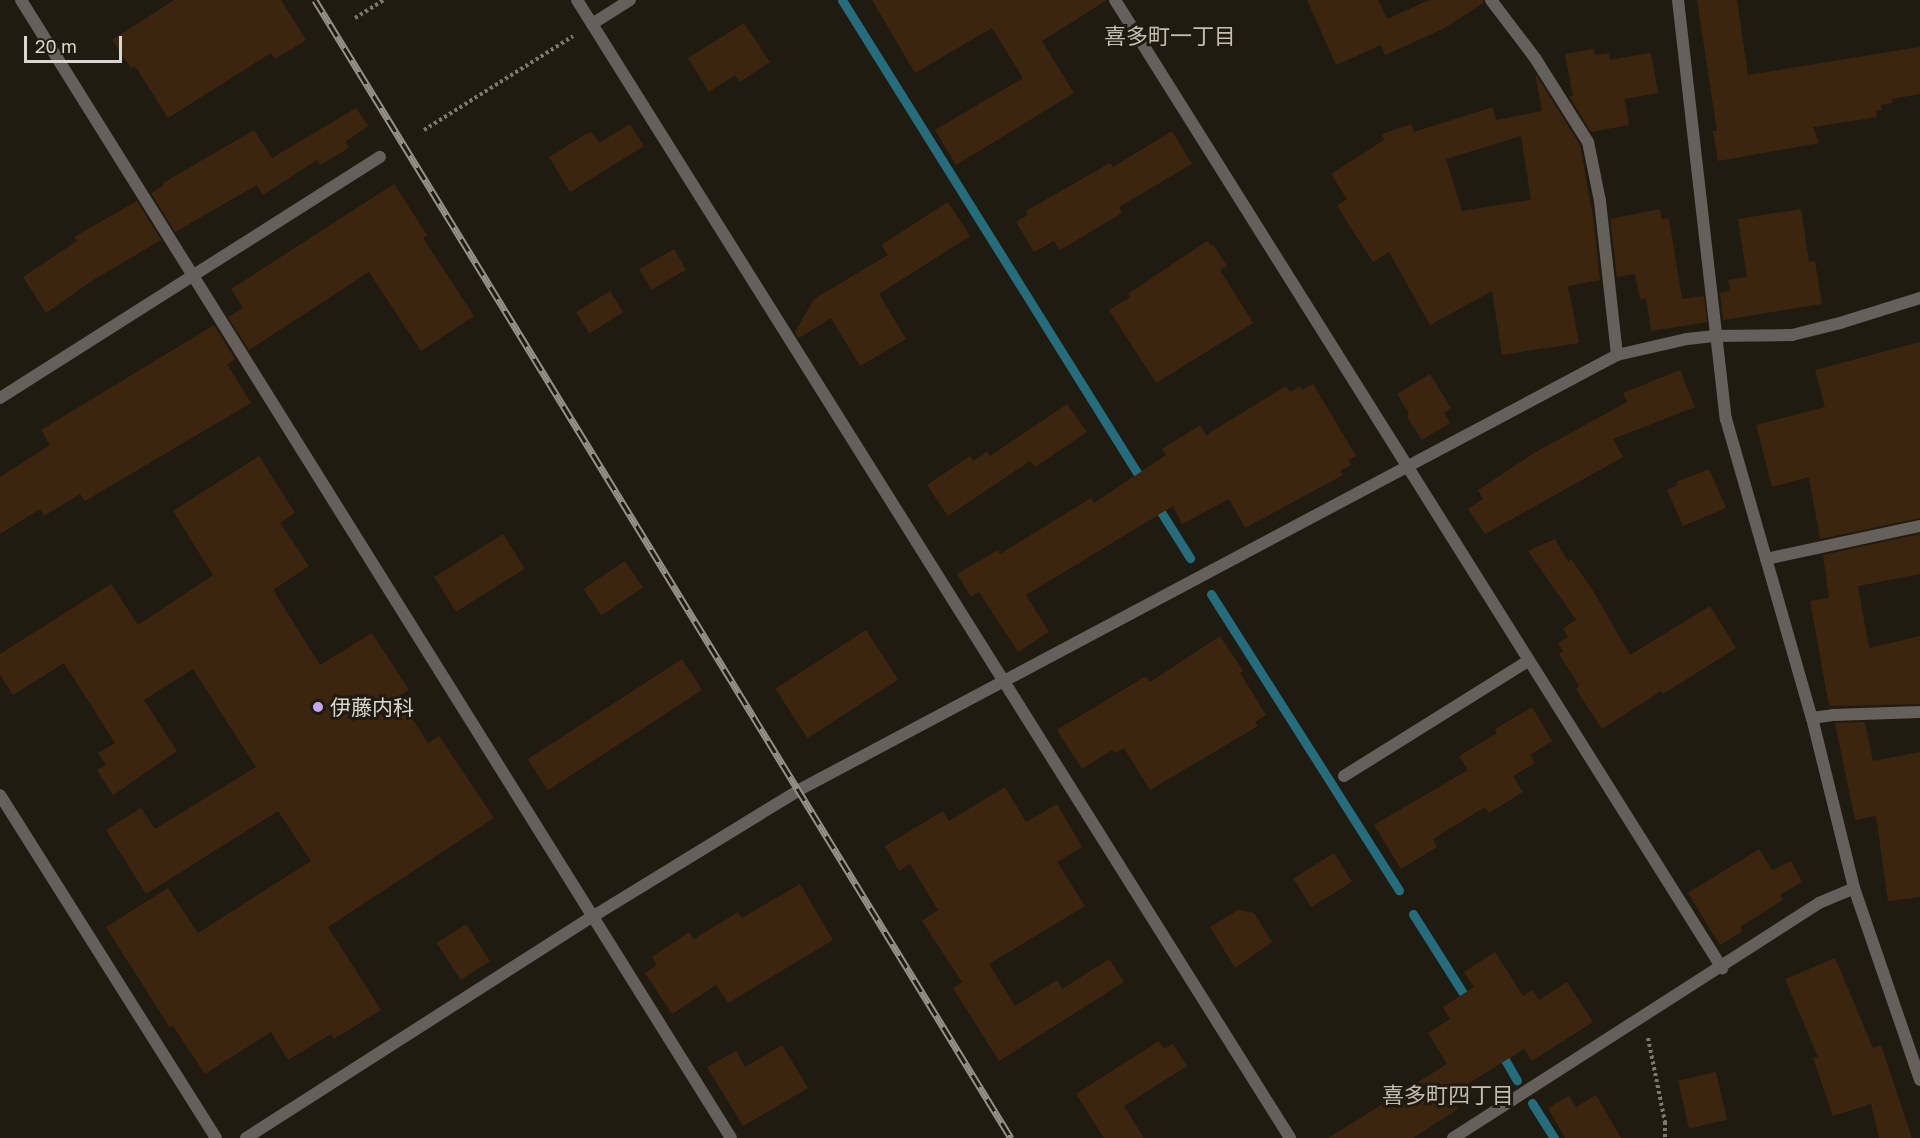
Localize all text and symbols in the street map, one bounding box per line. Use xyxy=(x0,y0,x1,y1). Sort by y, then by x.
district label: 喜多町一丁目 xyxy=(1104,23,1236,49)
scale bar xyxy=(27,24,124,62)
text: 20 m xyxy=(35,35,77,57)
place label: 伊藤内科 xyxy=(330,694,414,720)
marker: 伊藤内科 xyxy=(311,700,325,714)
district label: 喜多町四丁目 xyxy=(1382,1082,1514,1108)

